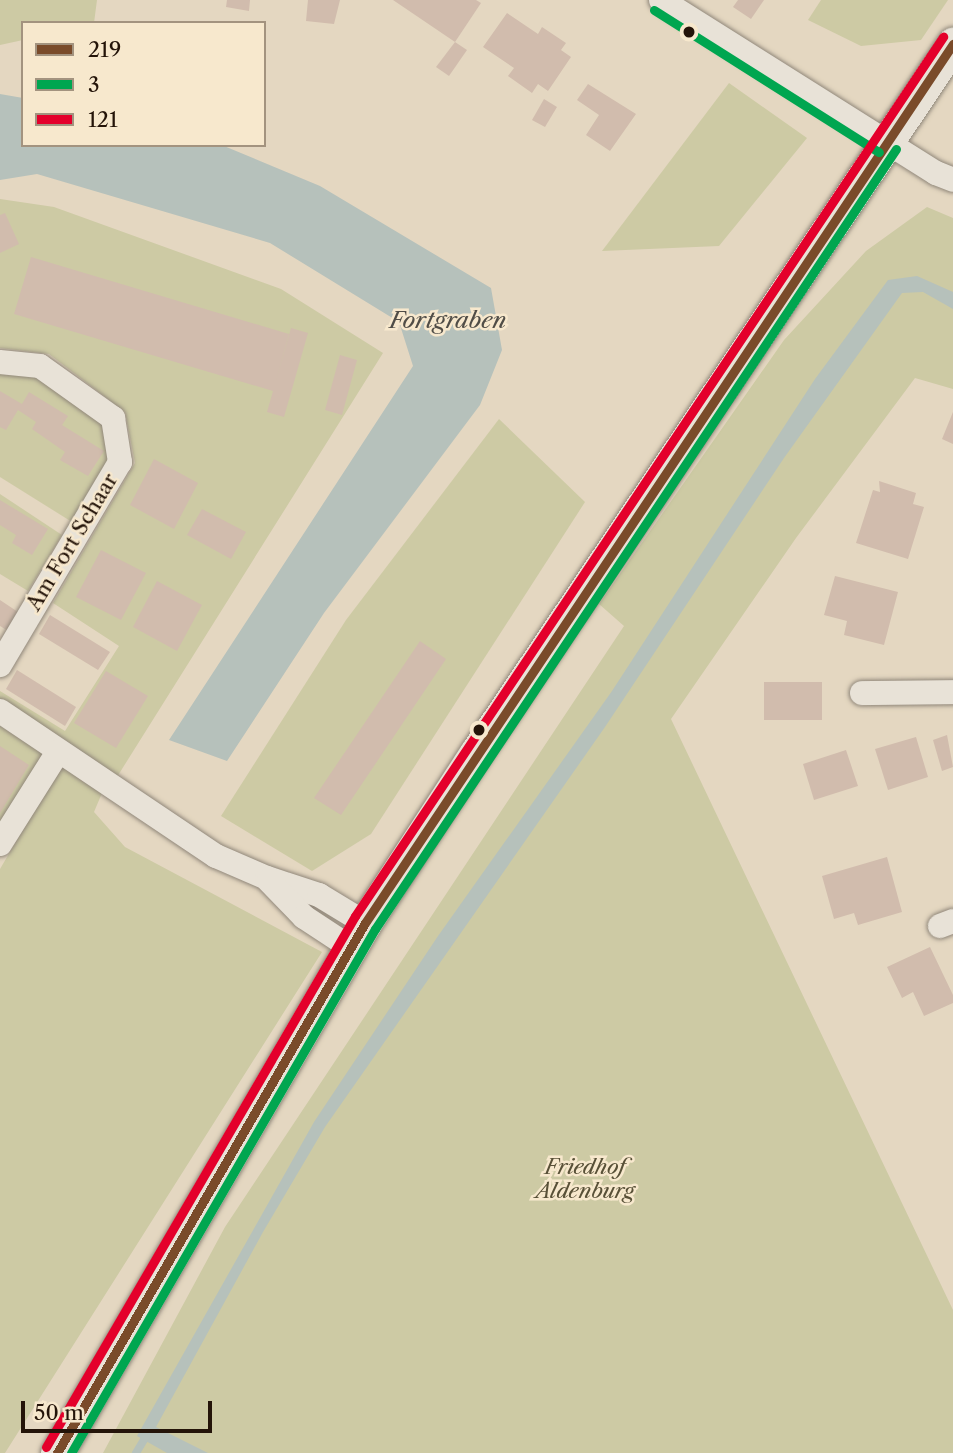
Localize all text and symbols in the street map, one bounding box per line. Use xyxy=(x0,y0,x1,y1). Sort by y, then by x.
legend xyxy=(21,21,266,147)
unlabelled marker xyxy=(682,25,696,39)
text: 219 xyxy=(88,37,121,62)
text: 3 xyxy=(88,72,100,97)
text: 121 xyxy=(88,107,118,132)
water label: Fortgraben xyxy=(390,306,506,334)
street label: Am Fort Schaar xyxy=(21,469,123,615)
unlabelled marker xyxy=(472,723,486,737)
park label: Friedhof Aldenburg xyxy=(536,1154,634,1204)
scale bar xyxy=(24,1386,215,1430)
text: 50 m xyxy=(34,1400,84,1425)

